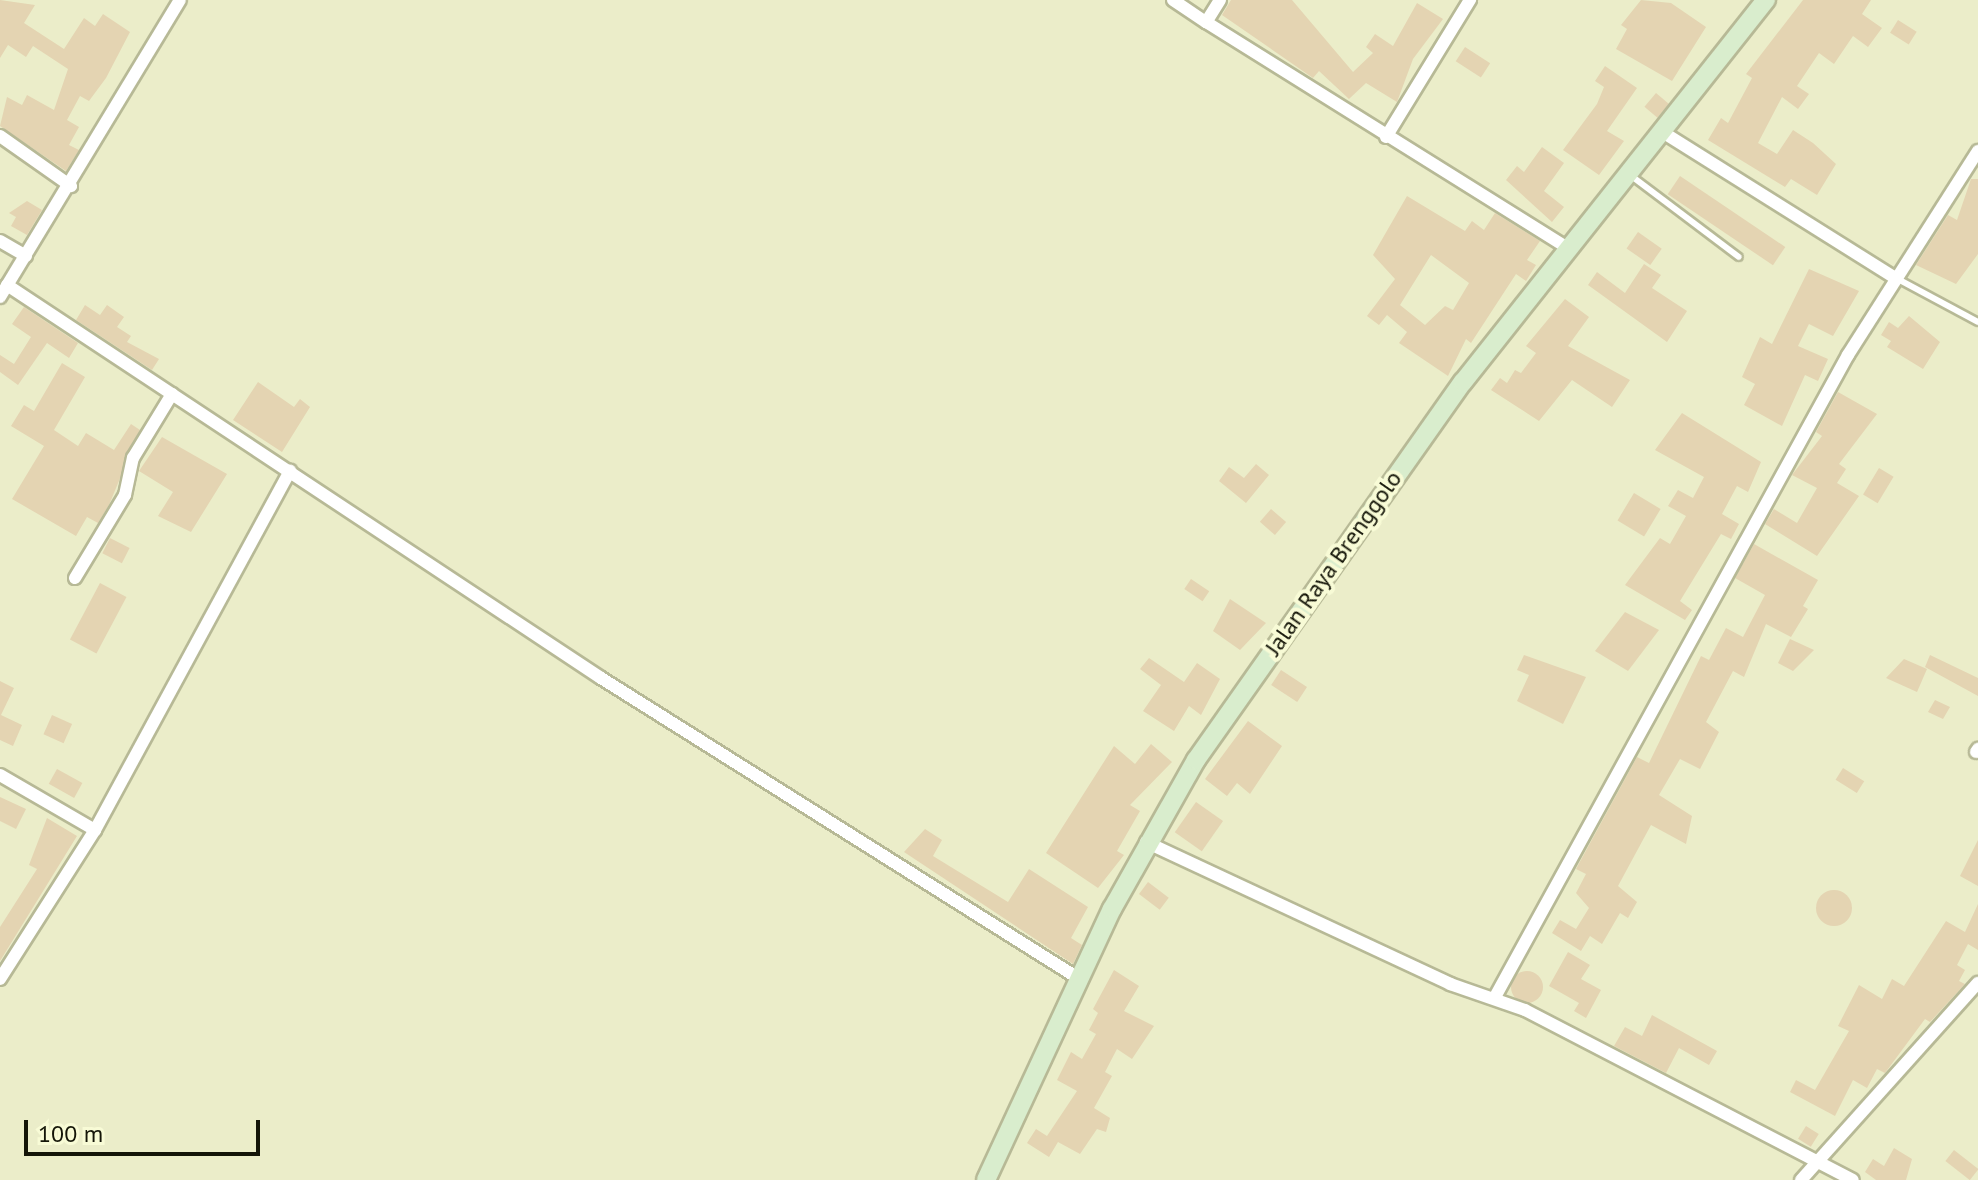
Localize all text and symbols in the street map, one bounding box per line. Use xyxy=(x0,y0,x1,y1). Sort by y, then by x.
street label: Jalan Raya Brenggolo xyxy=(1258,465,1408,661)
scale bar xyxy=(28,1104,264,1154)
text: 100 m xyxy=(38,1118,103,1149)

